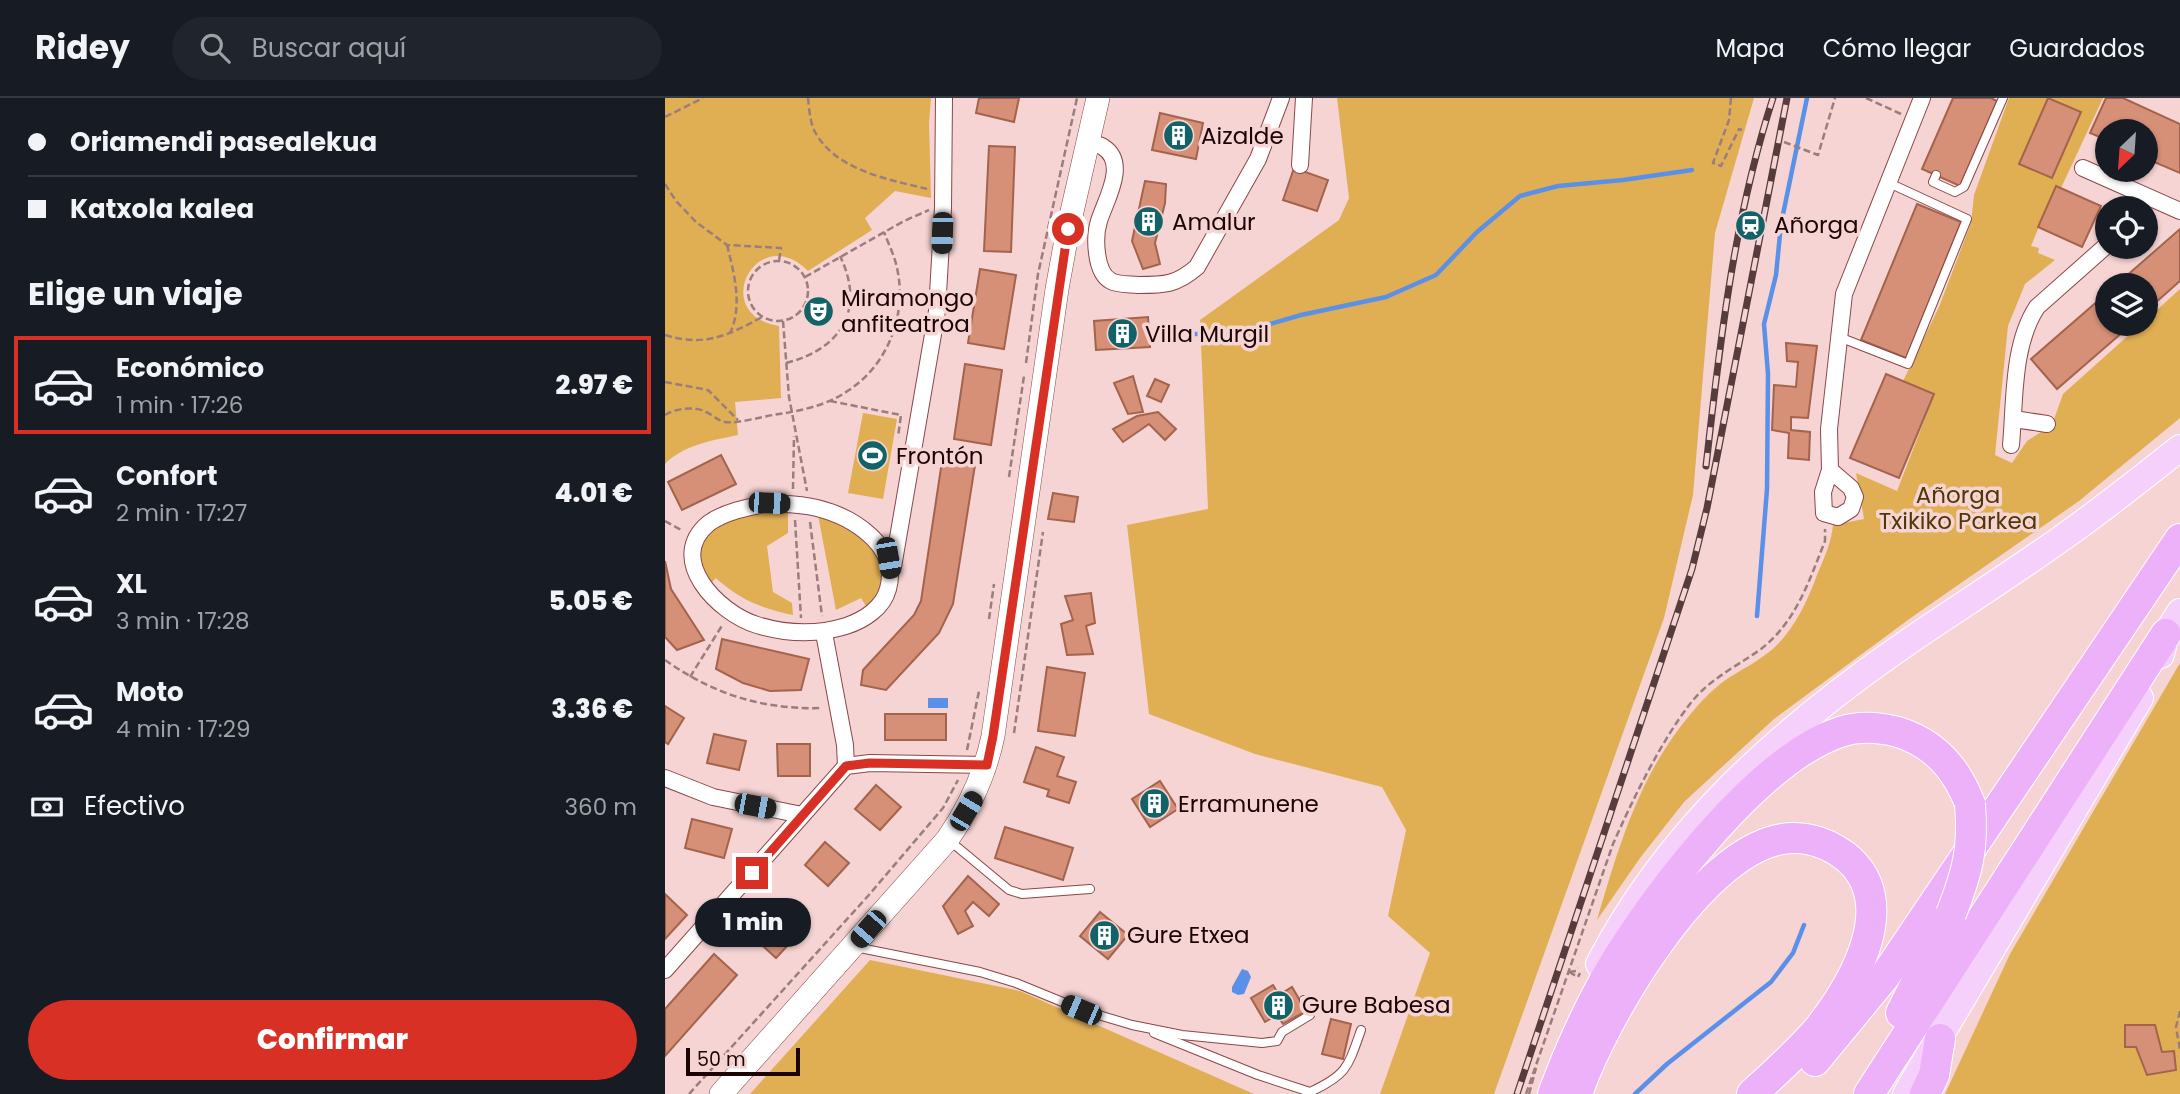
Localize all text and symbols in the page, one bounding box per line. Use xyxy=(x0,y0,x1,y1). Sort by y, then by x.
search box xyxy=(172,17,662,80)
text: Ridey xyxy=(35,24,130,71)
icon: search xyxy=(196,29,234,67)
text: Buscar aquí xyxy=(252,30,406,66)
text: Mapa xyxy=(1715,32,1785,65)
text: Cómo llegar xyxy=(1823,32,1971,65)
text: Guardados xyxy=(2009,32,2145,65)
building icon: Aizalde xyxy=(1161,119,1195,153)
north arrow xyxy=(2095,119,2158,182)
map controls xyxy=(2095,119,2158,336)
place label: Aizalde xyxy=(1201,120,1284,152)
text: Oriamendi pasealekua xyxy=(70,124,377,160)
text: Katxola kalea xyxy=(70,191,254,227)
button: locate xyxy=(2095,196,2158,259)
building icon: Amalur xyxy=(1132,205,1166,239)
place label: Amalur xyxy=(1172,206,1256,238)
station icon: Añorga xyxy=(1734,208,1768,242)
place label: Añorga xyxy=(1774,209,1859,241)
car xyxy=(931,212,954,254)
route start xyxy=(1052,213,1084,245)
text: Elige un viaje xyxy=(28,271,243,316)
button: layers xyxy=(2095,273,2158,336)
place label: Miramongo anfiteatroa xyxy=(841,282,974,340)
theatre icon: Miramongo anfiteatroa xyxy=(801,294,835,328)
building icon: Villa Murgil xyxy=(1105,317,1139,351)
place label: Villa Murgil xyxy=(1145,318,1269,350)
text: Económico xyxy=(116,350,264,386)
icon: car xyxy=(32,354,95,417)
text: 2.97 € xyxy=(555,367,633,403)
text: 1 min · 17:26 xyxy=(116,389,243,421)
sports icon: Frontón xyxy=(856,439,890,473)
place label: Frontón xyxy=(896,440,983,472)
text: Confort xyxy=(116,458,218,494)
icon: car xyxy=(32,462,95,525)
text: 4.01 € xyxy=(554,475,633,511)
park label: Añorga Txikiko Parkea xyxy=(1879,479,2037,537)
car xyxy=(748,492,791,514)
text: 2 min · 17:27 xyxy=(116,497,247,529)
car xyxy=(875,535,902,581)
text: XL xyxy=(116,566,147,602)
icon: car xyxy=(32,570,95,633)
text: 5.05 € xyxy=(548,583,633,619)
text: 3 min · 17:28 xyxy=(116,605,249,637)
text: Moto xyxy=(116,674,184,710)
icon: car xyxy=(32,678,95,741)
text: 3.36 € xyxy=(551,691,633,727)
text: 4 min · 17:29 xyxy=(116,713,250,745)
building icon: Erramunene xyxy=(1138,787,1172,821)
icon: cash xyxy=(28,788,66,826)
text: Efectivo xyxy=(84,788,185,824)
car xyxy=(947,788,986,834)
place label: Erramunene xyxy=(1178,788,1319,820)
text: 360 m xyxy=(565,791,637,823)
car xyxy=(733,792,778,820)
route end xyxy=(736,857,768,889)
callout: 1 min xyxy=(694,898,810,946)
text: 1 min xyxy=(723,906,783,938)
car xyxy=(847,906,890,952)
building icon: Gure Etxea xyxy=(1087,918,1121,952)
place label: Gure Etxea xyxy=(1127,919,1250,951)
building icon: Gure Babesa xyxy=(1262,988,1296,1022)
place label: Gure Babesa xyxy=(1302,989,1451,1021)
car xyxy=(1058,992,1105,1028)
button: Confirmar xyxy=(28,1000,637,1080)
scale bar xyxy=(686,1045,800,1077)
text: 50 m xyxy=(697,1046,746,1073)

